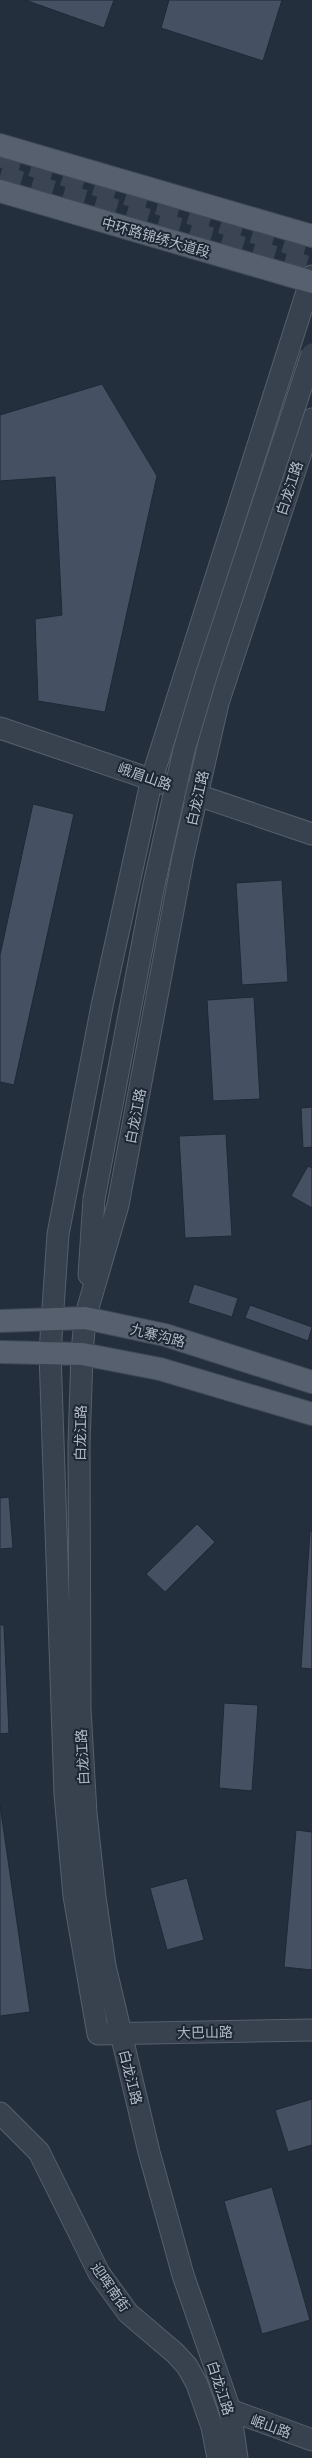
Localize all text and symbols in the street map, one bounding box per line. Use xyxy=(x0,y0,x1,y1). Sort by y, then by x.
street label: 中环路锦绣大道段 xyxy=(100,213,212,261)
street label: 白龙江路 xyxy=(272,459,306,517)
street label: 峨眉山路 xyxy=(116,759,174,793)
street label: 白龙江路 xyxy=(182,769,212,827)
street label: 白龙江路 xyxy=(121,1087,149,1145)
street label: 九寨沟路 xyxy=(129,1320,187,1350)
street label: 白龙江路 xyxy=(71,1405,89,1461)
street label: 白龙江路 xyxy=(72,1729,92,1785)
street label: 大巴山路 xyxy=(177,2023,233,2041)
street label: 白龙江路 xyxy=(116,2048,146,2106)
street label: 迎晖南街 xyxy=(88,2259,134,2315)
street label: 白龙江路 xyxy=(204,2359,238,2417)
street label: 岷山路 xyxy=(248,2411,294,2441)

